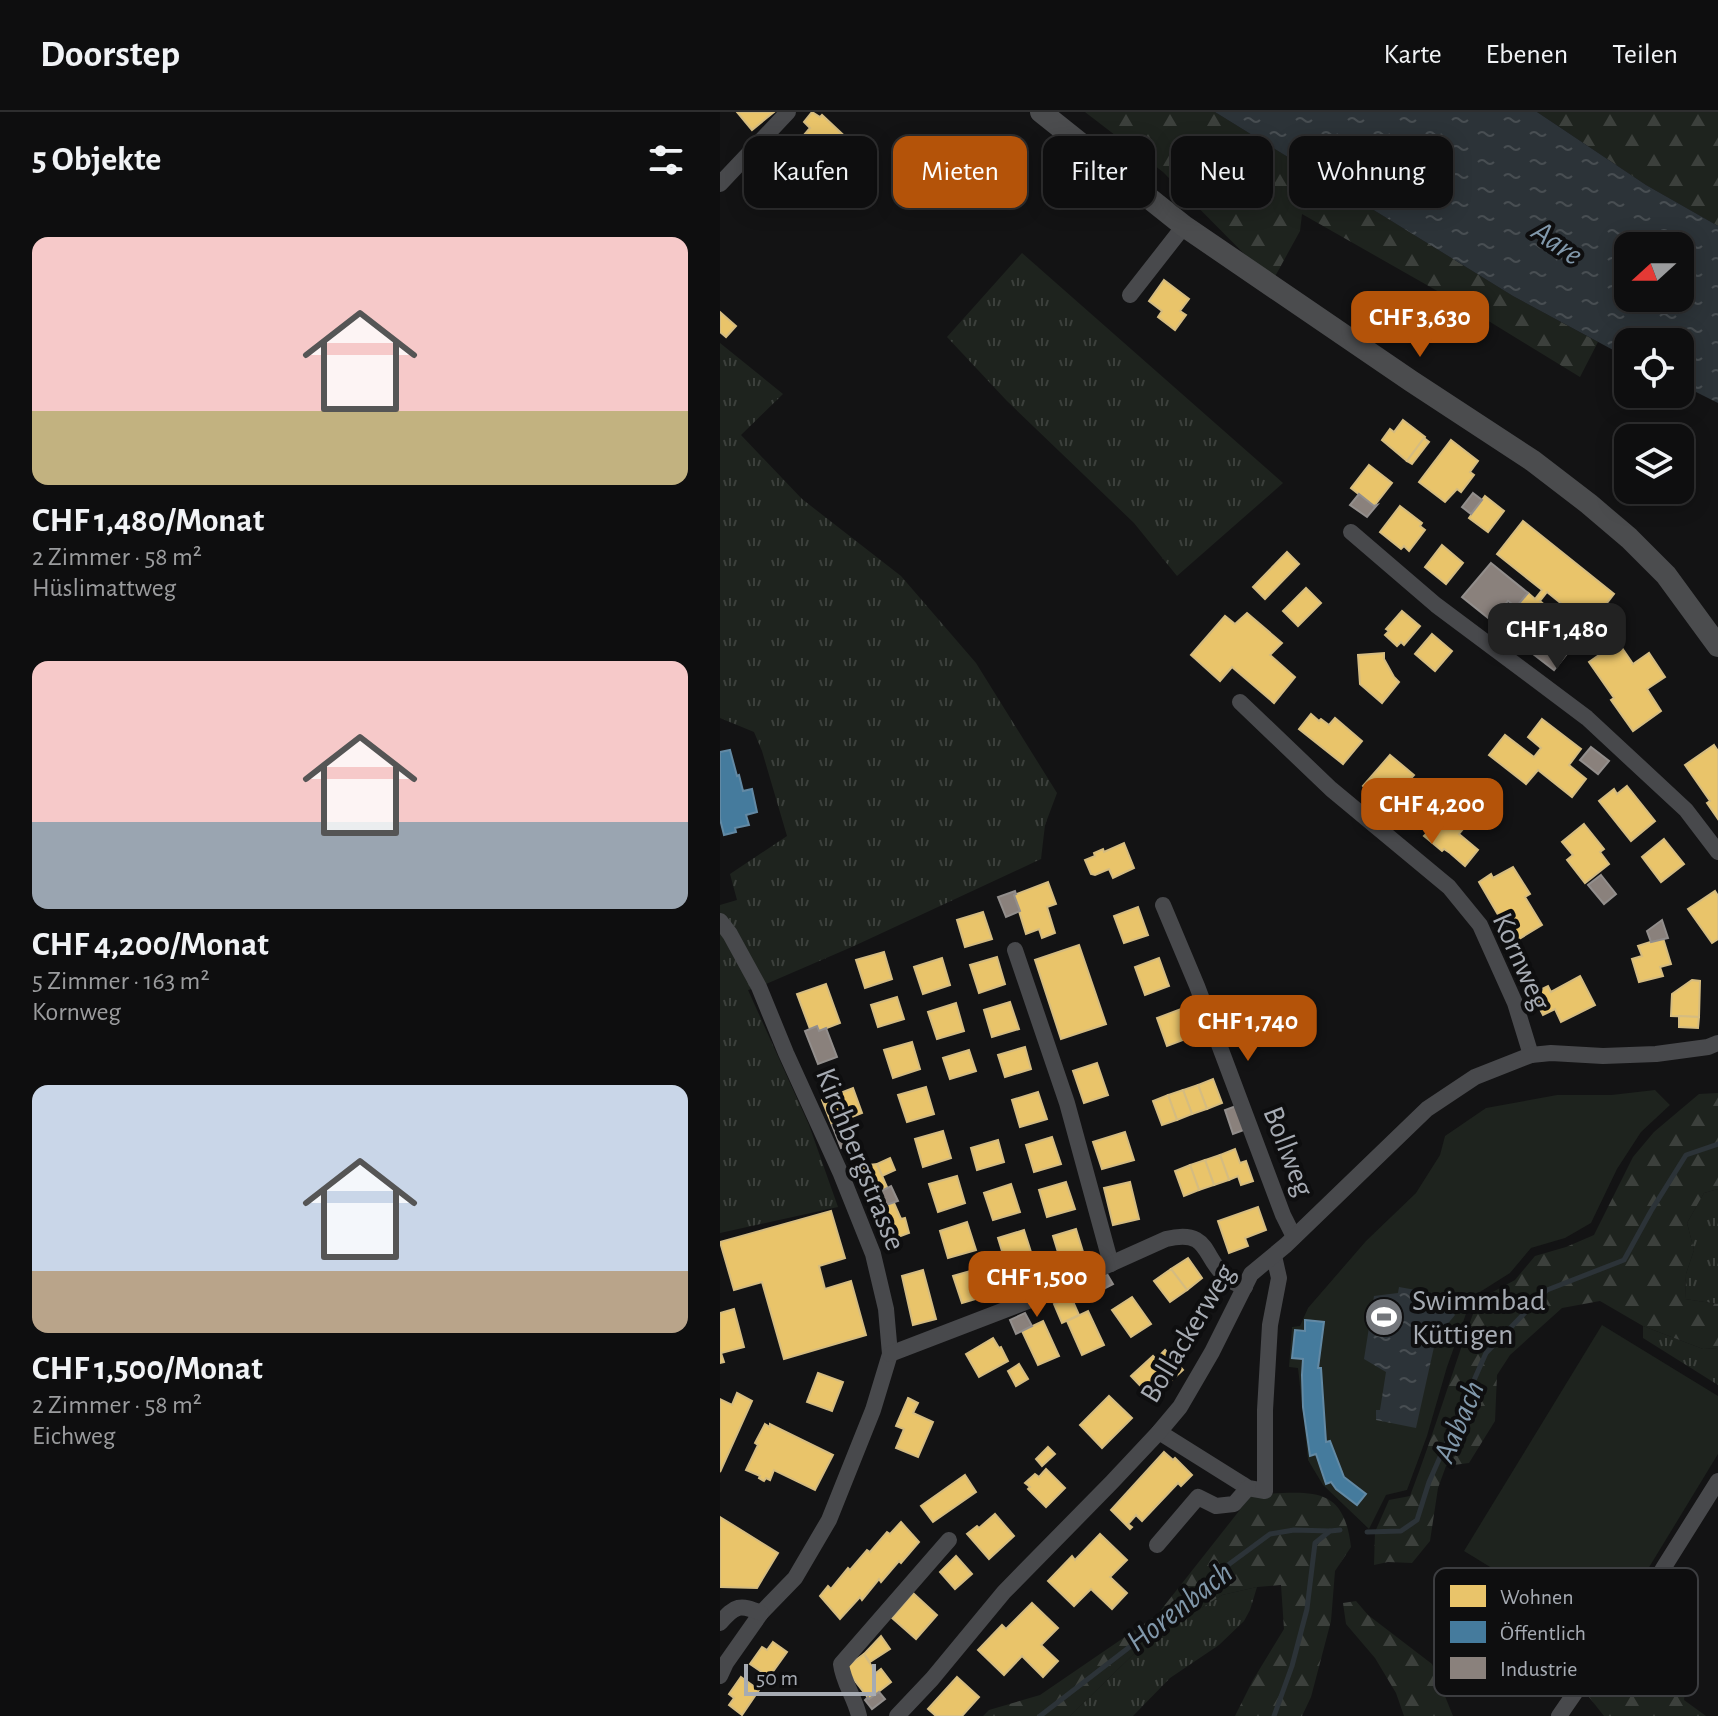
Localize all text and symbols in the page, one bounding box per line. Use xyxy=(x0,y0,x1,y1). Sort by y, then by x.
text: Doorstep xyxy=(40,36,180,74)
text: Karte xyxy=(1383,41,1442,69)
text: Ebenen xyxy=(1486,41,1568,69)
text: Teilen xyxy=(1612,41,1678,69)
chip: Kaufen xyxy=(744,136,877,208)
chip: Mieten xyxy=(893,136,1027,208)
chip: Filter xyxy=(1043,136,1155,208)
chip: Neu xyxy=(1171,136,1273,208)
chip: Wohnung xyxy=(1289,136,1453,208)
icon: filters xyxy=(644,138,688,182)
text: 5 Objekte xyxy=(32,143,161,177)
water label: Aare xyxy=(1526,214,1589,271)
north arrow xyxy=(1614,232,1694,312)
map controls xyxy=(1614,232,1694,504)
icon: home xyxy=(288,289,432,433)
pin: CHF 3,630 xyxy=(1328,291,1512,359)
text: CHF 3,630 xyxy=(1369,304,1471,330)
button: locate xyxy=(1614,328,1694,408)
button: layers xyxy=(1614,424,1694,504)
text: CHF 1,480/Monat xyxy=(32,504,264,538)
text: 2 Zimmer · 58 m² xyxy=(32,544,202,570)
text: Hüslimattweg xyxy=(32,575,176,601)
pin: CHF 1,480 xyxy=(1465,603,1649,671)
text: CHF 1,480 xyxy=(1506,616,1608,642)
icon: home xyxy=(288,713,432,857)
pin: CHF 4,200 xyxy=(1340,778,1524,846)
text: CHF 4,200 xyxy=(1379,791,1485,817)
street label: Kornweg xyxy=(1486,908,1556,1015)
text: CHF 4,200/Monat xyxy=(32,928,269,962)
text: 5 Zimmer · 163 m² xyxy=(32,968,209,994)
pin: CHF 1,740 xyxy=(1156,995,1340,1063)
text: Kornweg xyxy=(32,999,121,1025)
text: CHF 1,740 xyxy=(1198,1008,1298,1034)
street label: Kirchbergstrasse xyxy=(810,1064,910,1255)
street label: Bollweg xyxy=(1257,1102,1319,1201)
icon: home xyxy=(288,1137,432,1281)
pin: CHF 1,500 xyxy=(945,1251,1129,1319)
street label: Bollackerweg xyxy=(1135,1259,1241,1408)
text: CHF 1,500 xyxy=(987,1264,1087,1290)
place label: Swimmbad Küttigen xyxy=(1412,1286,1546,1350)
sports icon: Swimmbad Küttigen xyxy=(1363,1296,1405,1338)
text: CHF 1,500/Monat xyxy=(32,1352,263,1386)
water label: Aabach xyxy=(1427,1376,1490,1468)
text: 2 Zimmer · 58 m² xyxy=(32,1392,202,1418)
text: Eichweg xyxy=(32,1423,115,1449)
water label: Horenbach xyxy=(1121,1556,1239,1658)
legend xyxy=(1434,1568,1698,1696)
text: Wohnen xyxy=(1500,1586,1574,1608)
text: Öffentlich xyxy=(1500,1622,1586,1644)
text: Industrie xyxy=(1500,1658,1577,1680)
scale bar xyxy=(744,1660,876,1696)
text: 50 m xyxy=(756,1667,798,1689)

